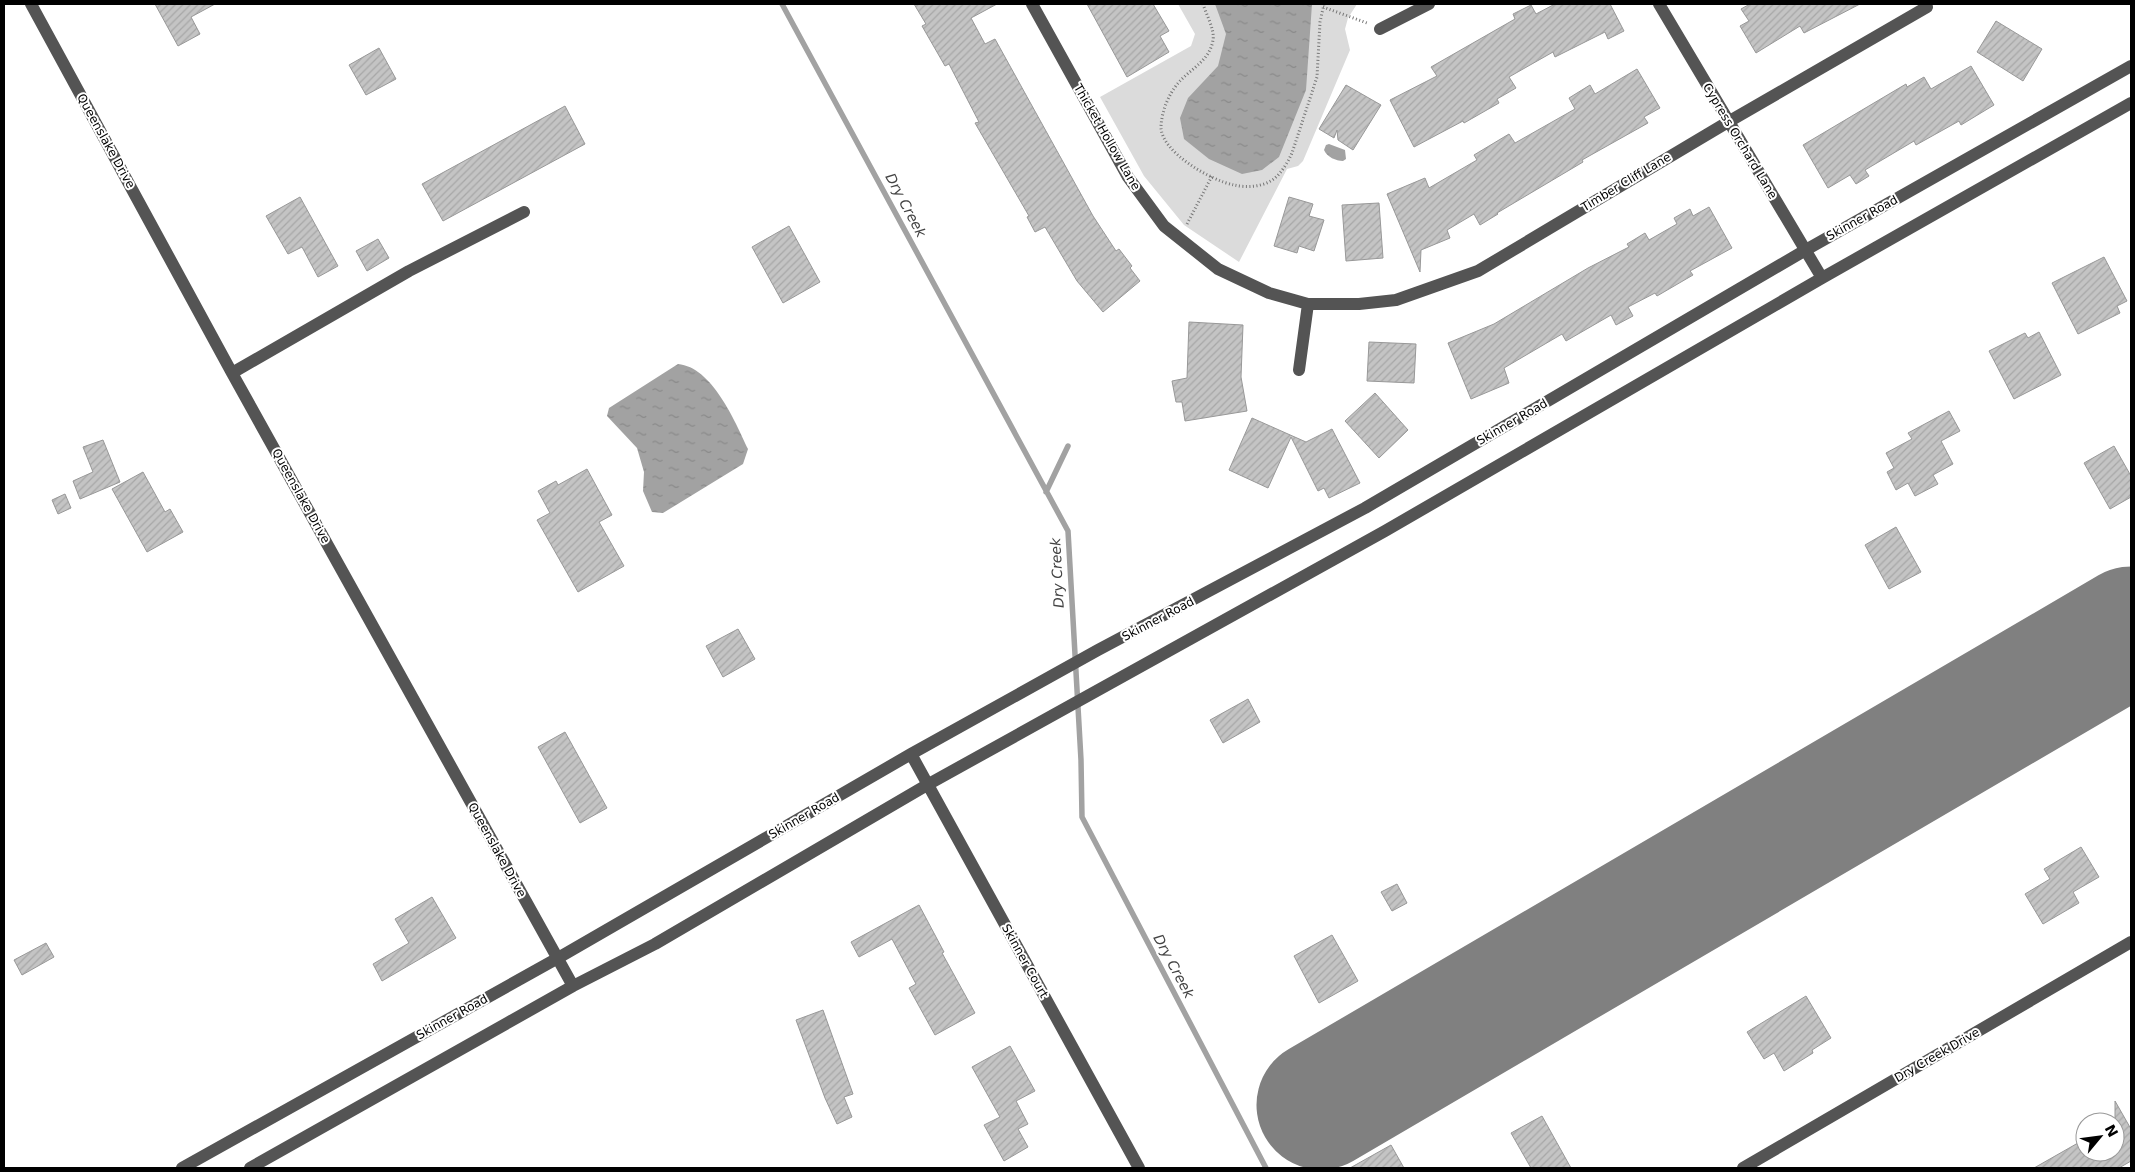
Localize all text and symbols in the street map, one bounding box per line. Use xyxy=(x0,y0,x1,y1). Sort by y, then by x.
street label: Thicket Hollow Lane xyxy=(1070,81,1143,193)
street label: Cypress Orchard Lane xyxy=(1700,81,1780,201)
street label: Queenslake Drive xyxy=(74,91,138,191)
street label: Timber Cliff Lane xyxy=(1578,150,1673,215)
water label: Dry Creek xyxy=(882,170,930,241)
street label: Skinner Road xyxy=(1824,193,1900,243)
street label: Skinner Road xyxy=(1474,396,1550,448)
street label: Queenslake Drive xyxy=(269,446,333,546)
water label: Dry Creek xyxy=(1047,537,1067,608)
street label: Skinner Road xyxy=(1120,594,1196,644)
street label: Skinner Road xyxy=(766,790,842,842)
street label: Queenslake Drive xyxy=(465,800,529,900)
street label: Skinner Court xyxy=(999,922,1051,1001)
water label: Dry Creek xyxy=(1150,931,1198,1002)
street label: Skinner Road xyxy=(414,992,490,1042)
street label: Dry Creek Drive xyxy=(1892,1025,1982,1085)
north arrow xyxy=(2075,1112,2125,1162)
text: N xyxy=(2102,1122,2121,1140)

